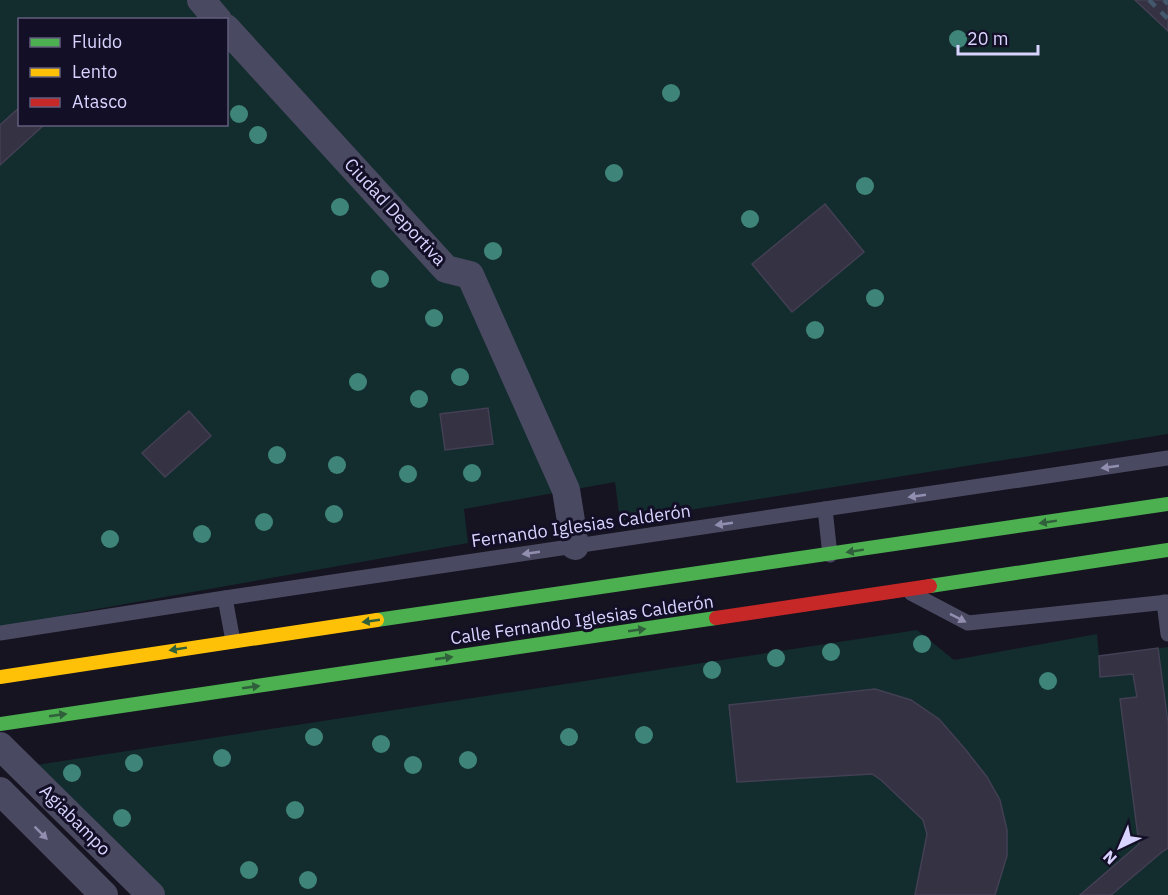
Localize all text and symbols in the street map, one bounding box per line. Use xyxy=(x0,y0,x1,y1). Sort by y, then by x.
legend xyxy=(18,18,228,126)
scale bar xyxy=(958,18,1038,56)
text: 20 m xyxy=(967,27,1009,50)
text: Fluido xyxy=(72,30,122,53)
text: Lento xyxy=(72,60,117,83)
text: Atasco xyxy=(72,90,127,113)
street label: Ciudad Deportiva xyxy=(340,153,451,271)
one-way arrow xyxy=(1101,463,1120,472)
one-way arrow xyxy=(908,491,927,500)
street label: Fernando Iglesias Calderón xyxy=(470,499,692,552)
one-way arrow xyxy=(1038,518,1057,527)
one-way arrow xyxy=(715,520,734,529)
one-way arrow xyxy=(845,547,864,556)
one-way arrow xyxy=(522,548,541,557)
street label: Calle Fernando Iglesias Calderón xyxy=(449,590,715,649)
one-way arrow xyxy=(949,613,966,623)
one-way arrow xyxy=(361,616,380,625)
one-way arrow xyxy=(627,625,646,634)
one-way arrow xyxy=(168,645,187,654)
one-way arrow xyxy=(434,654,453,663)
one-way arrow xyxy=(241,682,260,691)
one-way arrow xyxy=(48,711,67,720)
street label: Agiabampo xyxy=(35,779,116,860)
north arrow xyxy=(1090,817,1150,877)
one-way arrow xyxy=(34,825,48,839)
text: N xyxy=(1098,847,1121,869)

